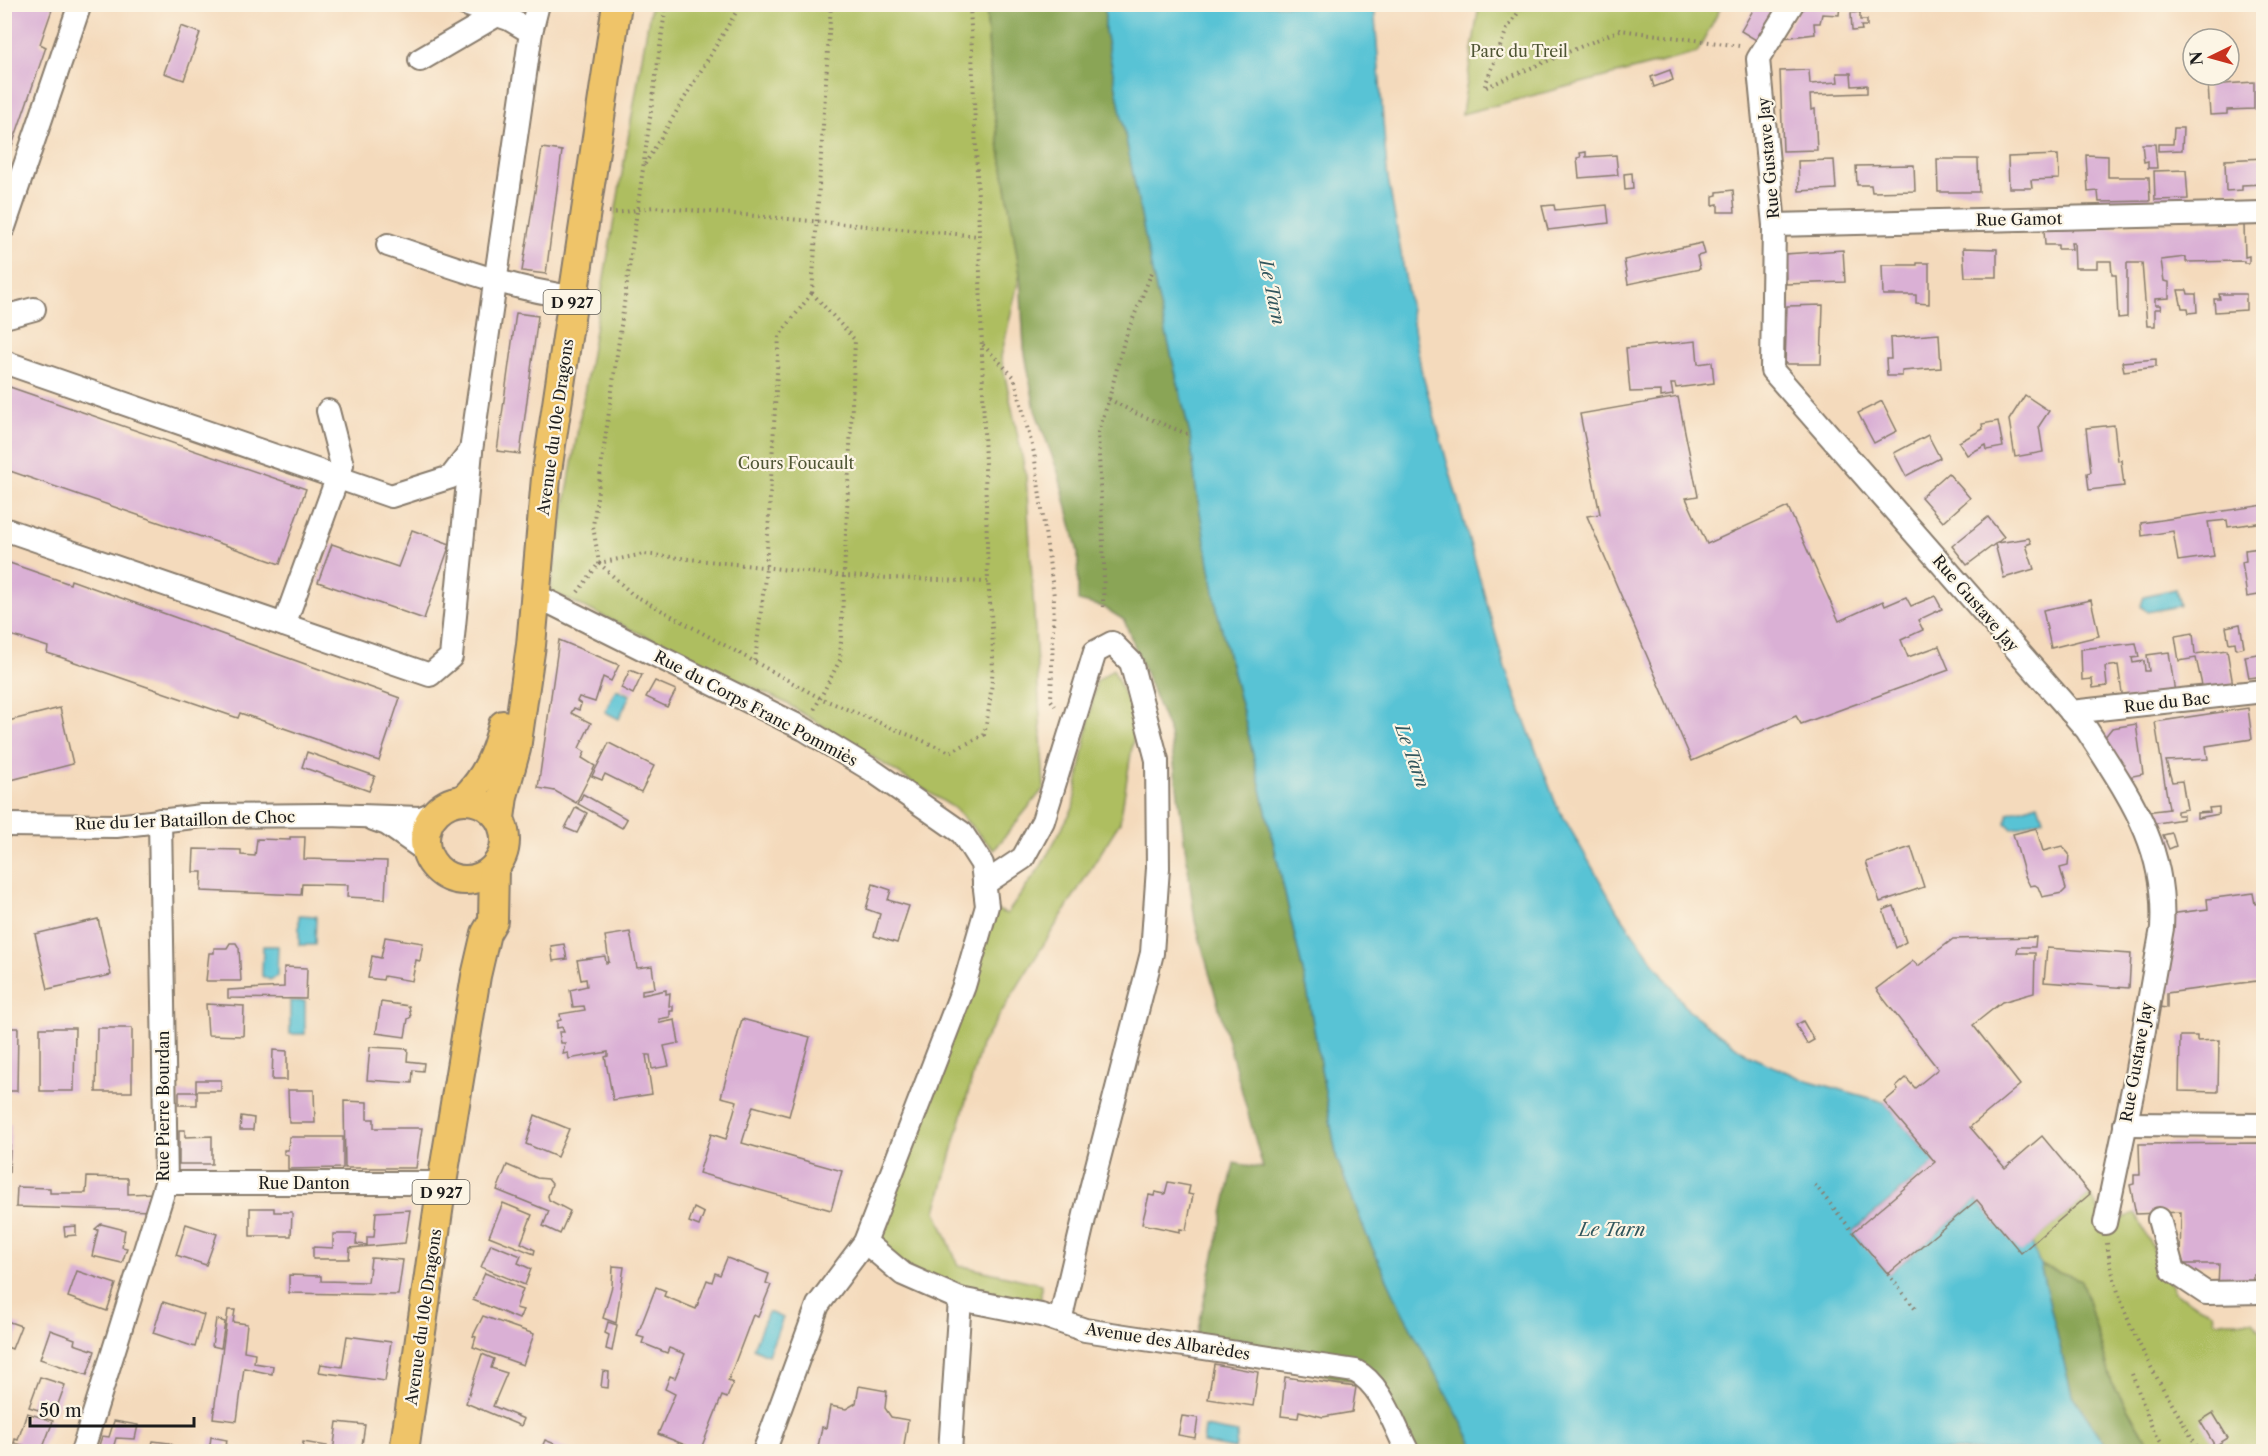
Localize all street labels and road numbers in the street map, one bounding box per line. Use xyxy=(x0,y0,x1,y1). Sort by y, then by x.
street label: Rue Gustave Jay xyxy=(1753,95,1783,220)
street label: Rue Gamot xyxy=(1976,208,2063,230)
road number: D 927 xyxy=(544,290,600,314)
street label: Avenue du 10e Dragons xyxy=(533,337,577,518)
street label: Rue Gustave Jay xyxy=(1928,550,2024,656)
street label: Rue du Corps Franc Pommiès xyxy=(651,646,861,770)
street label: Rue du Bac xyxy=(2123,688,2211,716)
street label: Rue du 1er Bataillon de Choc xyxy=(74,806,296,834)
street label: Rue Gustave Jay xyxy=(2116,999,2157,1124)
street label: Rue Pierre Bourdan xyxy=(153,1030,173,1182)
street label: Rue Danton xyxy=(258,1173,350,1193)
road number: D 927 xyxy=(412,1180,470,1204)
street label: Avenue du 10e Dragons xyxy=(401,1227,445,1408)
street label: Avenue des Albarèdes xyxy=(1083,1318,1252,1364)

